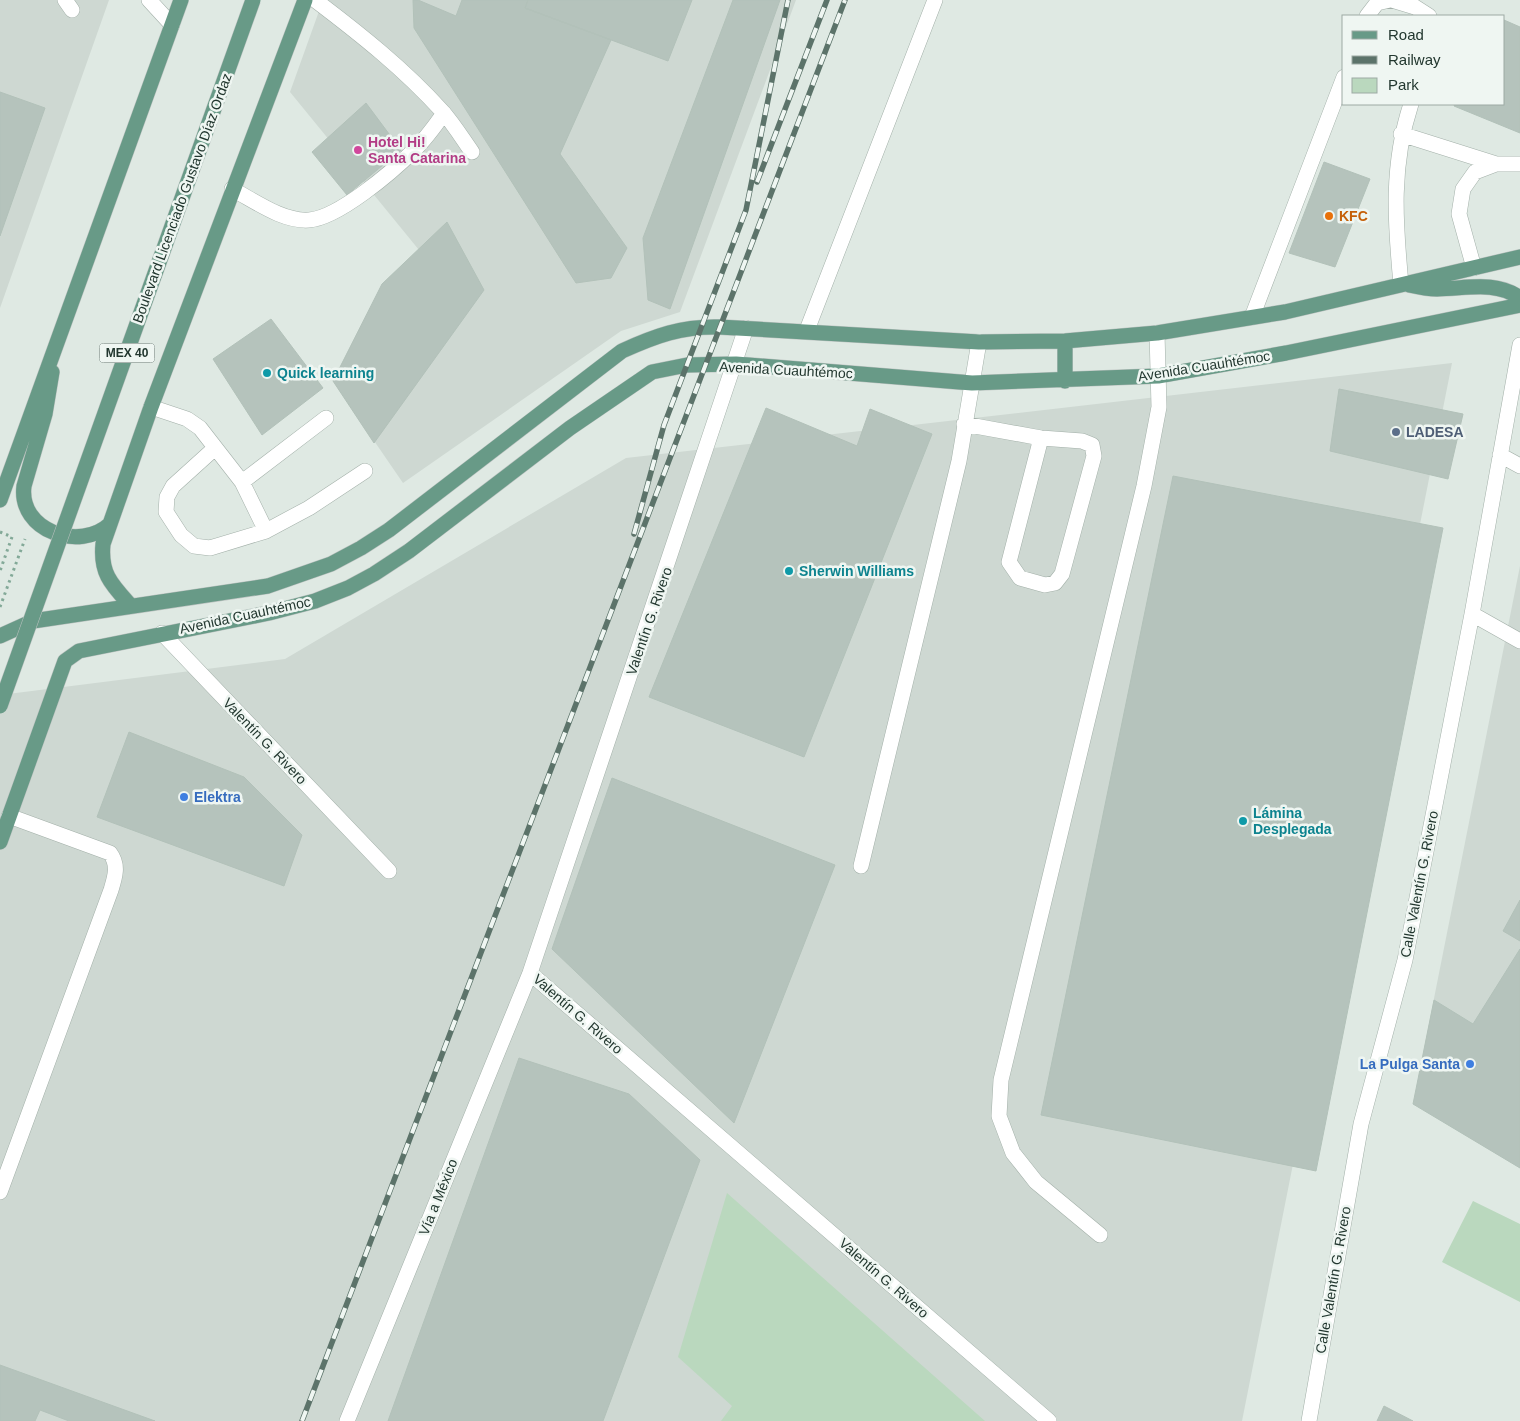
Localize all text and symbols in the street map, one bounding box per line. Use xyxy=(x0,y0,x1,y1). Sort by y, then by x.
legend xyxy=(1342,15,1505,105)
text: Road xyxy=(1388,26,1424,43)
text: Railway xyxy=(1388,51,1441,68)
street label: Boulevard Licenciado Gustavo Díaz Ordaz xyxy=(129,71,235,325)
text: Park xyxy=(1388,76,1419,93)
place label: Hotel Hi! Santa Catarina xyxy=(368,134,466,166)
marker: Hotel Hi! Santa Catarina xyxy=(352,144,364,156)
place label: KFC xyxy=(1339,208,1368,224)
marker: KFC xyxy=(1323,210,1335,222)
road number: MEX 40 xyxy=(100,343,154,362)
street label: Avenida Cuauhtémoc xyxy=(1137,348,1271,384)
street label: Avenida Cuauhtémoc xyxy=(719,359,853,381)
place label: Quick learning xyxy=(277,365,374,381)
marker: Quick learning xyxy=(261,367,273,379)
place label: LADESA xyxy=(1406,424,1464,440)
marker: LADESA xyxy=(1390,426,1402,438)
place label: Sherwin Williams xyxy=(799,563,914,579)
street label: Valentín G. Rivero xyxy=(623,565,675,677)
marker: Sherwin Williams xyxy=(783,565,795,577)
street label: Avenida Cuauhtémoc xyxy=(178,593,312,637)
street label: Valentín G. Rivero xyxy=(220,695,310,787)
place label: Elektra xyxy=(194,789,241,805)
marker: Elektra xyxy=(178,791,190,803)
place label: Lámina Desplegada xyxy=(1253,805,1332,837)
street label: Calle Valentín G. Rivero xyxy=(1397,809,1441,959)
marker: Lámina Desplegada xyxy=(1237,815,1249,827)
street label: Valentín G. Rivero xyxy=(530,971,626,1057)
place label: La Pulga Santa xyxy=(1360,1056,1460,1072)
marker: La Pulga Santa xyxy=(1464,1058,1476,1070)
street label: Vía a México xyxy=(415,1156,461,1238)
street label: Calle Valentín G. Rivero xyxy=(1312,1205,1354,1355)
street label: Valentín G. Rivero xyxy=(836,1235,932,1321)

